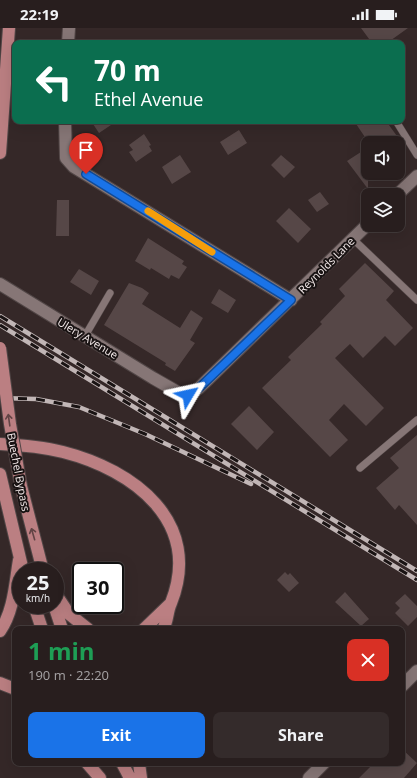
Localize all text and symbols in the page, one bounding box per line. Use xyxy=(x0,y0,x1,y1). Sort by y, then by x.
text: 22:19 xyxy=(20,4,59,24)
text: 70 m xyxy=(94,51,161,89)
icon: left xyxy=(28,56,80,108)
text: Ethel Avenue xyxy=(94,87,203,111)
pin xyxy=(69,133,103,174)
map controls xyxy=(361,136,405,232)
button: sound xyxy=(361,136,405,180)
icon: arrive xyxy=(75,139,97,161)
button: layers xyxy=(361,188,405,232)
street label: Reynolds Lane xyxy=(294,233,358,297)
street label: Ulery Avenue xyxy=(55,314,121,362)
position arrow xyxy=(167,374,209,416)
one-way arrow xyxy=(5,414,13,427)
street label: Buechel Bypass xyxy=(4,431,34,513)
one-way arrow xyxy=(28,527,36,540)
speed limit sign: 30 xyxy=(72,562,124,614)
text: 25 xyxy=(27,569,49,596)
text: km/h xyxy=(26,591,50,605)
text: 1 min xyxy=(28,634,95,667)
button: close xyxy=(347,639,389,681)
text: 190 m · 22:20 xyxy=(28,666,109,684)
button: Exit xyxy=(28,712,205,758)
button: Share xyxy=(213,712,389,758)

